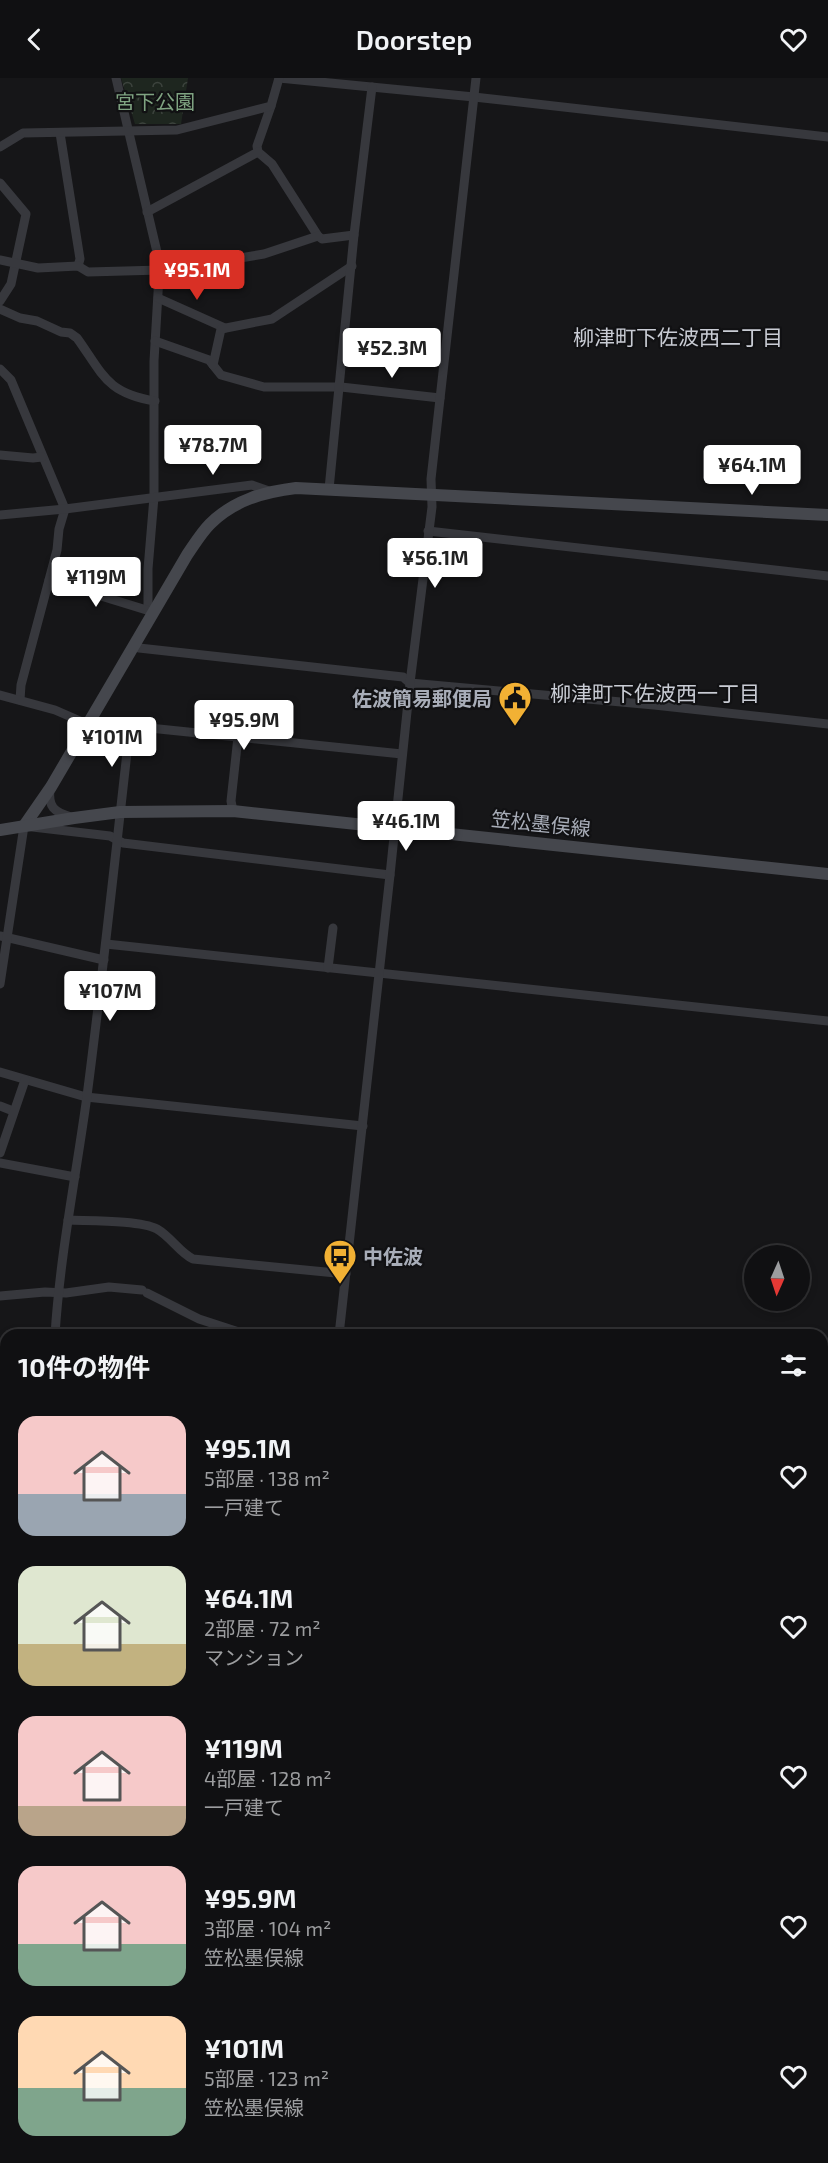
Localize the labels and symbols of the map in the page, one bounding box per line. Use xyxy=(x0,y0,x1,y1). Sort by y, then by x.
park label: 宮下公園 xyxy=(115,89,195,113)
pin: ¥95.1M xyxy=(148,250,246,301)
district label: 柳津町下佐波西二丁目 xyxy=(573,324,783,349)
pin: ¥52.3M xyxy=(343,328,441,379)
pin: ¥78.7M xyxy=(164,425,262,476)
pin: ¥64.1M xyxy=(703,445,801,496)
pin: ¥56.1M xyxy=(386,538,484,589)
pin: ¥119M xyxy=(54,557,138,608)
public building icon: 佐波簡易郵便局 xyxy=(497,680,533,727)
district label: 柳津町下佐波西一丁目 xyxy=(550,680,760,705)
place label: 佐波簡易郵便局 xyxy=(352,686,492,710)
pin: ¥95.9M xyxy=(195,700,293,751)
pin: ¥101M xyxy=(70,717,154,768)
pin: ¥46.1M xyxy=(357,801,455,852)
street label: 笠松墨俣線 xyxy=(490,806,592,840)
pin: ¥107M xyxy=(68,971,152,1022)
bus stop icon: 中佐波 xyxy=(322,1238,358,1285)
place label: 中佐波 xyxy=(363,1244,423,1268)
north arrow xyxy=(744,1245,810,1311)

